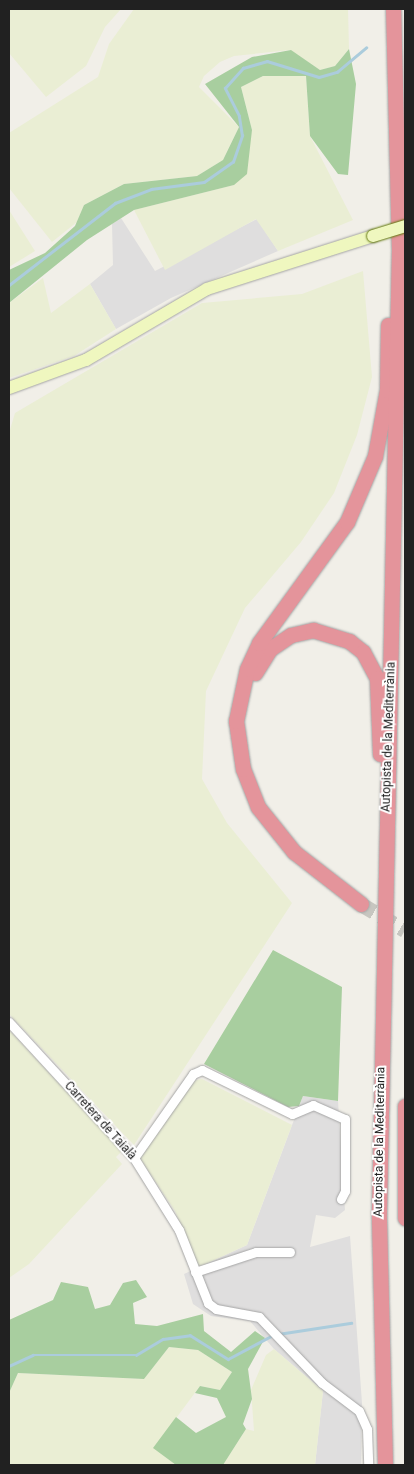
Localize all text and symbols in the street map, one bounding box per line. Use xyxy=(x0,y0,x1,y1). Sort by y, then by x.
street label: Autopista de la Mediterrània xyxy=(379,662,399,812)
street label: Autopista de la Mediterrània xyxy=(371,1067,389,1217)
street label: Carretera de Taialà xyxy=(61,1079,139,1163)

